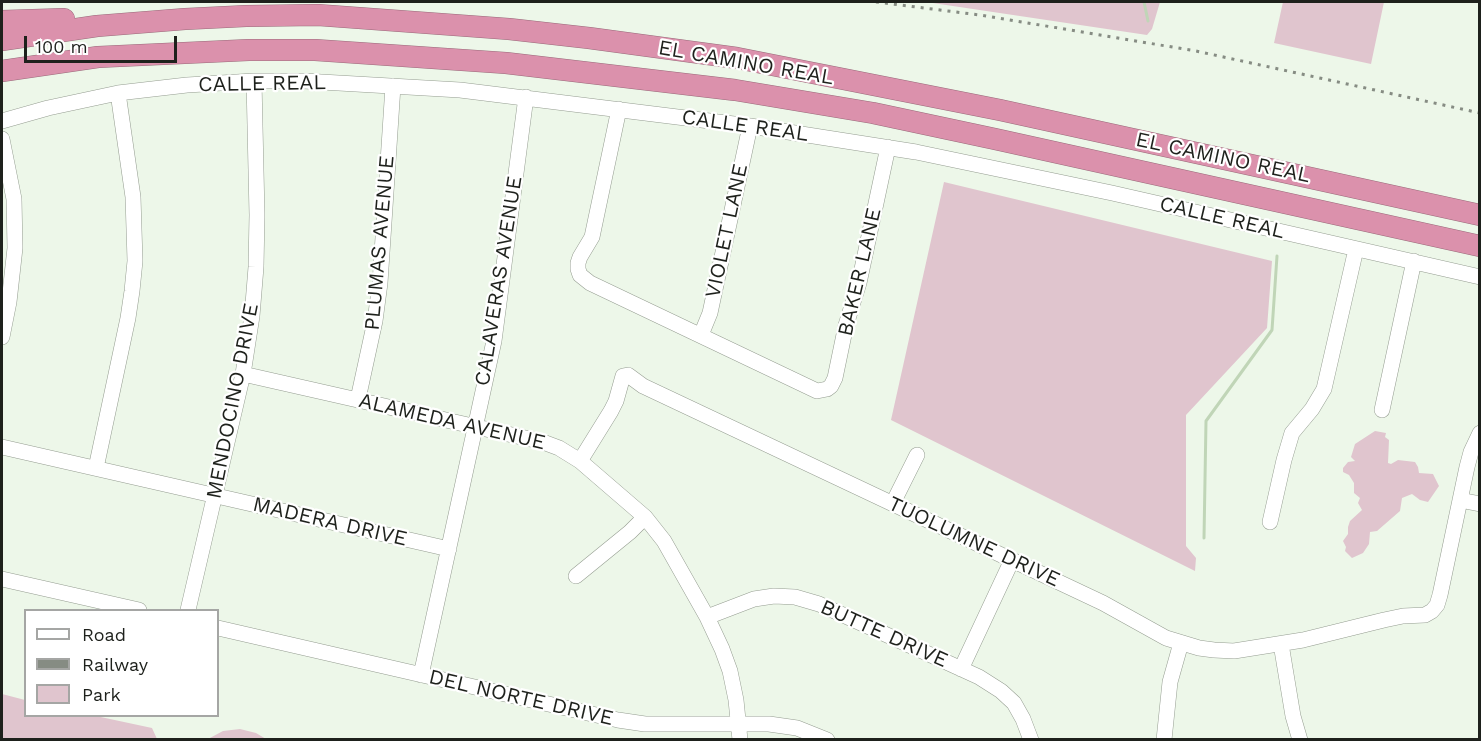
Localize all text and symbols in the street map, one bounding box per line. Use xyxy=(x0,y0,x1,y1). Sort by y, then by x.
scale bar xyxy=(27,24,180,62)
street label: EL CAMINO REAL xyxy=(656,35,836,91)
text: 100 m xyxy=(35,36,88,57)
street label: CALLE REAL xyxy=(198,70,326,98)
street label: CALLE REAL xyxy=(680,105,810,147)
street label: EL CAMINO REAL xyxy=(1134,127,1312,189)
street label: PLUMAS AVENUE xyxy=(360,155,400,331)
street label: VIOLET LANE xyxy=(700,162,754,300)
street label: CALAVERAS AVENUE xyxy=(470,174,528,388)
street label: CALLE REAL xyxy=(1157,191,1287,245)
street label: BAKER LANE xyxy=(833,205,887,339)
street label: MENDOCINO DRIVE xyxy=(202,301,264,501)
street label: ALAMEDA AVENUE xyxy=(356,388,548,456)
street label: TUOLUMNE DRIVE xyxy=(884,491,1064,593)
street label: MADERA DRIVE xyxy=(250,492,410,552)
street label: BUTTE DRIVE xyxy=(816,595,952,673)
legend xyxy=(24,609,219,717)
text: Road xyxy=(82,624,126,645)
text: Railway xyxy=(82,654,148,675)
street label: DEL NORTE DRIVE xyxy=(426,665,616,731)
text: Park xyxy=(82,684,121,705)

